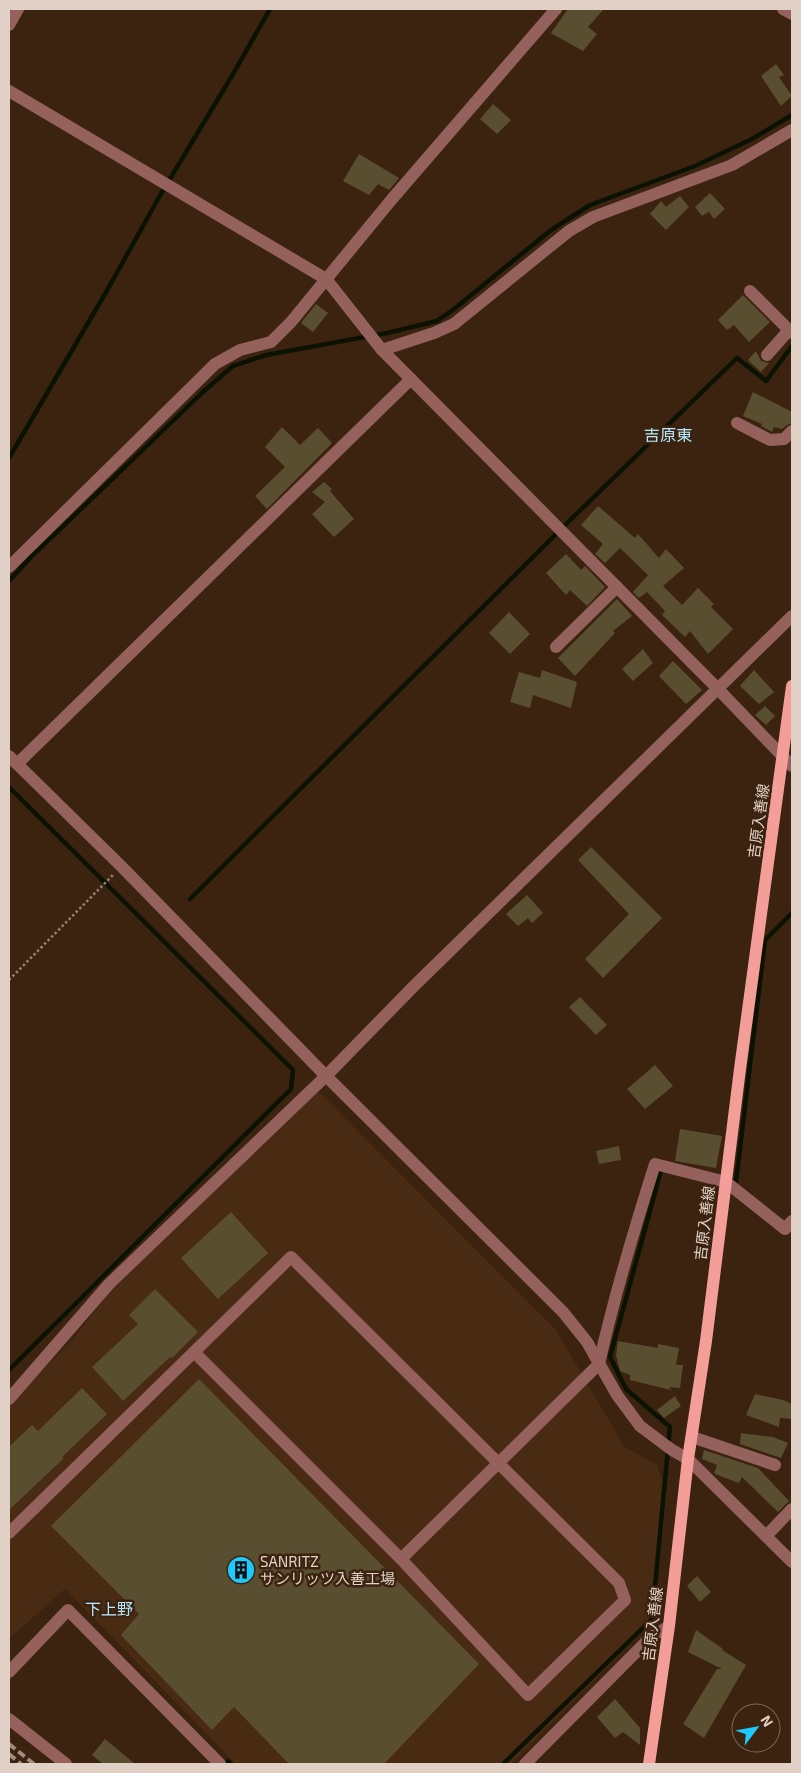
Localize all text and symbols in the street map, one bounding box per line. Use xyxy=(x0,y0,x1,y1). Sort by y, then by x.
district label: 吉原東 xyxy=(644,425,692,444)
street label: 吉原入善線 xyxy=(744,783,772,859)
street label: 吉原入善線 xyxy=(690,1185,718,1261)
place label: SANRITZ サンリッツ入善工場 xyxy=(260,1552,395,1587)
building icon: SANRITZ サンリッツ入善工場 xyxy=(226,1555,256,1585)
street label: 吉原入善線 xyxy=(638,1586,666,1662)
district label: 下上野 xyxy=(85,1599,133,1618)
north arrow xyxy=(731,1703,781,1753)
text: N xyxy=(758,1712,777,1730)

